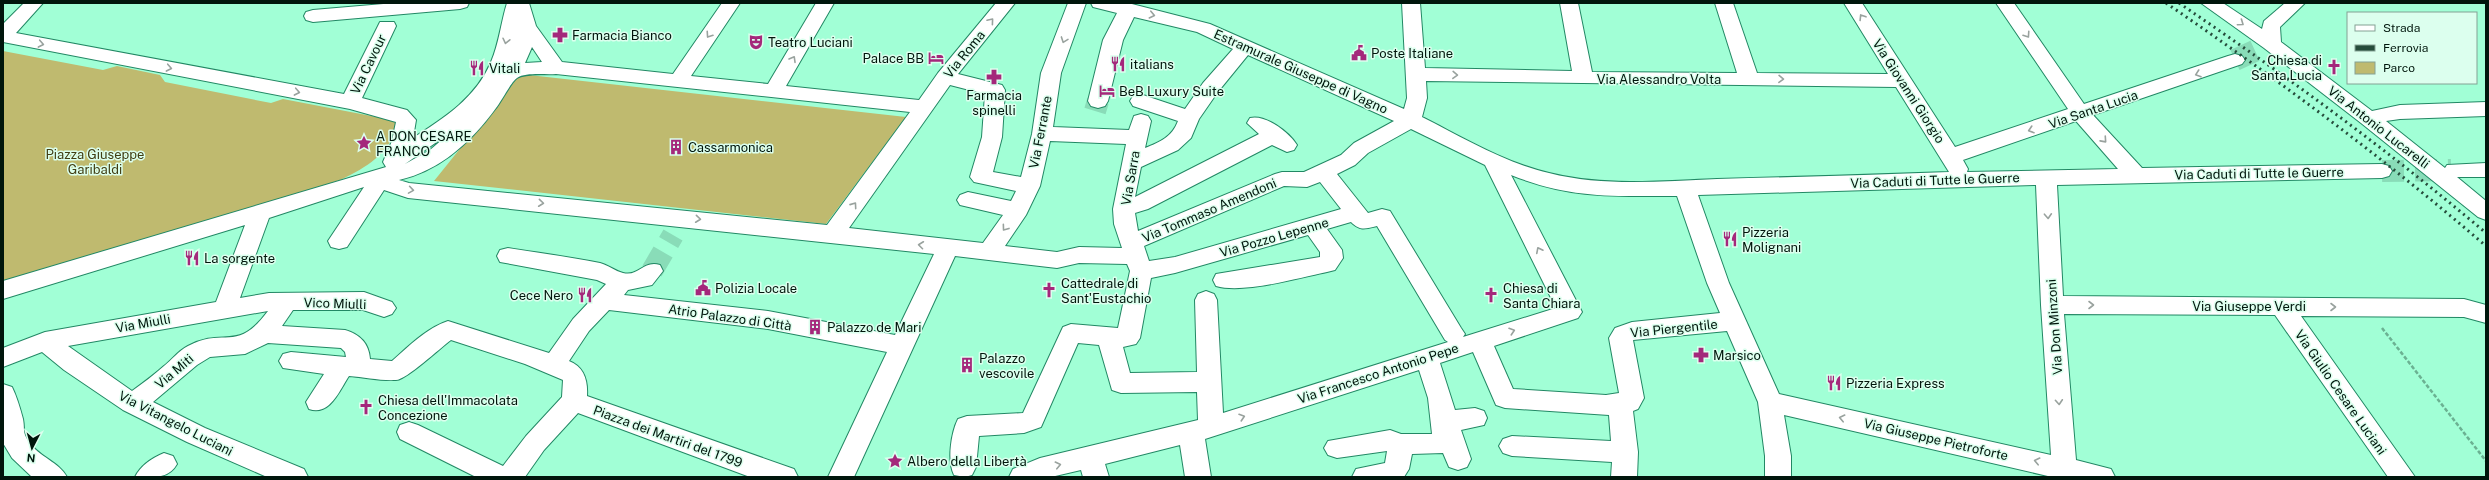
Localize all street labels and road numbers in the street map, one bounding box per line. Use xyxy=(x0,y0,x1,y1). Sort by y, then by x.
street label: Estramurale Giuseppe di Vagno xyxy=(1212,26,1390,117)
street label: Via Roma xyxy=(941,28,988,81)
street label: Via Cavour xyxy=(348,32,389,97)
street label: Via Giovanni Giorgio xyxy=(1869,37,1948,146)
street label: Via Alessandro Volta xyxy=(1597,72,1721,87)
street label: Via Antonio Lucarelli xyxy=(2325,83,2432,172)
street label: Via Santa Lucia xyxy=(2047,87,2140,132)
street label: Via Ferrante xyxy=(1026,94,1055,170)
street label: Via Sarra xyxy=(1118,150,1143,207)
street label: Via Caduti di Tutte le Guerre xyxy=(2174,165,2344,182)
street label: Via Caduti di Tutte le Guerre xyxy=(1850,170,2020,191)
street label: Via Tommaso Amendoni xyxy=(1140,175,1279,246)
street label: Via Pozzo Lepenne xyxy=(1218,215,1330,260)
street label: Via Don Minzoni xyxy=(2044,279,2065,375)
street label: Vico Miulli xyxy=(303,295,367,312)
street label: Via Giuseppe Verdi xyxy=(2192,299,2306,314)
street label: Atrio Palazzo di Città xyxy=(667,301,793,334)
street label: Via Miulli xyxy=(114,311,172,336)
street label: Via Piergentile xyxy=(1630,316,1719,341)
street label: Via Giulio Cesare Luciani xyxy=(2292,327,2389,458)
street label: Via Francesco Antonio Pepe xyxy=(1296,340,1461,407)
street label: Via Miti xyxy=(152,351,196,392)
street label: Via Vitangelo Luciani xyxy=(116,388,235,459)
street label: Piazza dei Martiri del 1799 xyxy=(591,402,744,470)
street label: Via Giuseppe Pietroforte xyxy=(1862,416,2010,463)

